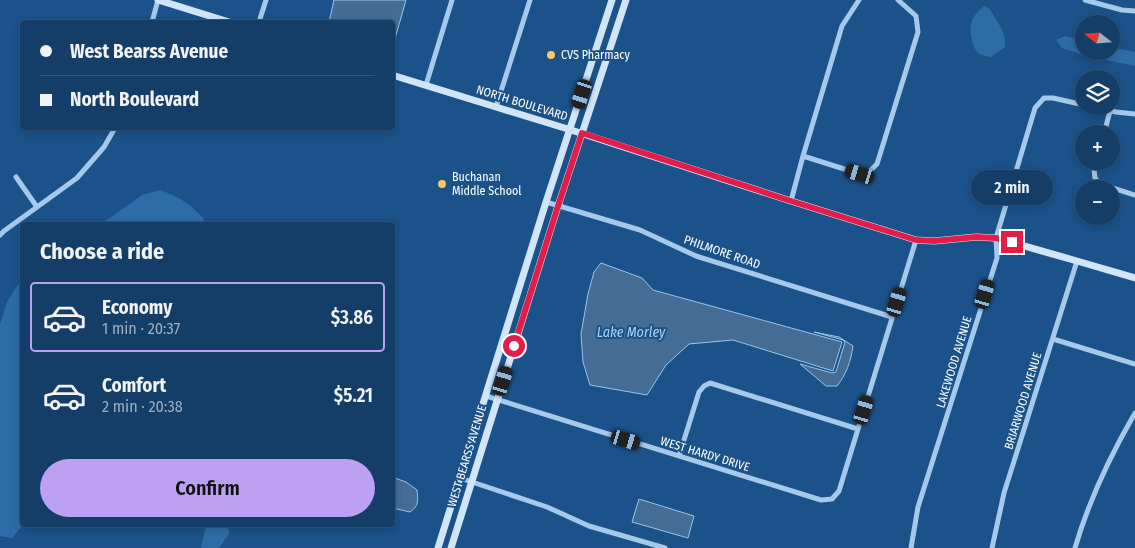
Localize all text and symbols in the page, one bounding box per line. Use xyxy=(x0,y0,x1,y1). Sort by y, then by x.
north arrow xyxy=(1075,15,1120,60)
map controls xyxy=(1075,15,1120,225)
text: West Bearss Avenue xyxy=(70,40,228,63)
place label: CVS Pharmacy xyxy=(561,48,630,62)
marker: CVS Pharmacy xyxy=(545,49,557,61)
button: layers xyxy=(1075,70,1120,115)
car xyxy=(570,77,593,111)
street label: NORTH BOULEVARD xyxy=(475,82,569,124)
text: North Boulevard xyxy=(70,88,199,111)
button: + xyxy=(1075,125,1120,170)
car xyxy=(843,162,876,186)
place label: Buchanan Middle School xyxy=(452,170,521,198)
callout: 2 min xyxy=(971,170,1053,204)
marker: Buchanan Middle School xyxy=(436,178,448,190)
text: 2 min xyxy=(994,178,1030,197)
button: − xyxy=(1075,180,1120,225)
route end xyxy=(1001,231,1023,253)
street label: PHILMORE ROAD xyxy=(682,232,762,272)
text: Choose a ride xyxy=(40,238,164,265)
car xyxy=(973,277,996,311)
car xyxy=(885,285,908,319)
icon: car xyxy=(42,295,87,340)
text: Economy xyxy=(102,296,172,319)
text: $3.86 xyxy=(331,306,373,329)
street label: LAKEWOOD AVENUE xyxy=(933,314,975,410)
text: 1 min · 20:37 xyxy=(102,319,180,338)
water label: Lake Morley xyxy=(597,324,666,341)
route start xyxy=(503,335,525,357)
street label: BRIARWOOD AVENUE xyxy=(1002,350,1045,451)
car xyxy=(491,364,514,398)
icon: car xyxy=(42,373,87,418)
text: Comfort xyxy=(102,374,166,397)
text: $5.21 xyxy=(334,384,373,407)
car xyxy=(852,393,875,427)
text: 2 min · 20:38 xyxy=(102,397,183,416)
street label: WEST BEARSS AVENUE xyxy=(445,403,489,509)
car xyxy=(609,428,642,452)
street label: WEST HARDY DRIVE xyxy=(659,434,752,474)
button: Confirm xyxy=(40,459,375,517)

